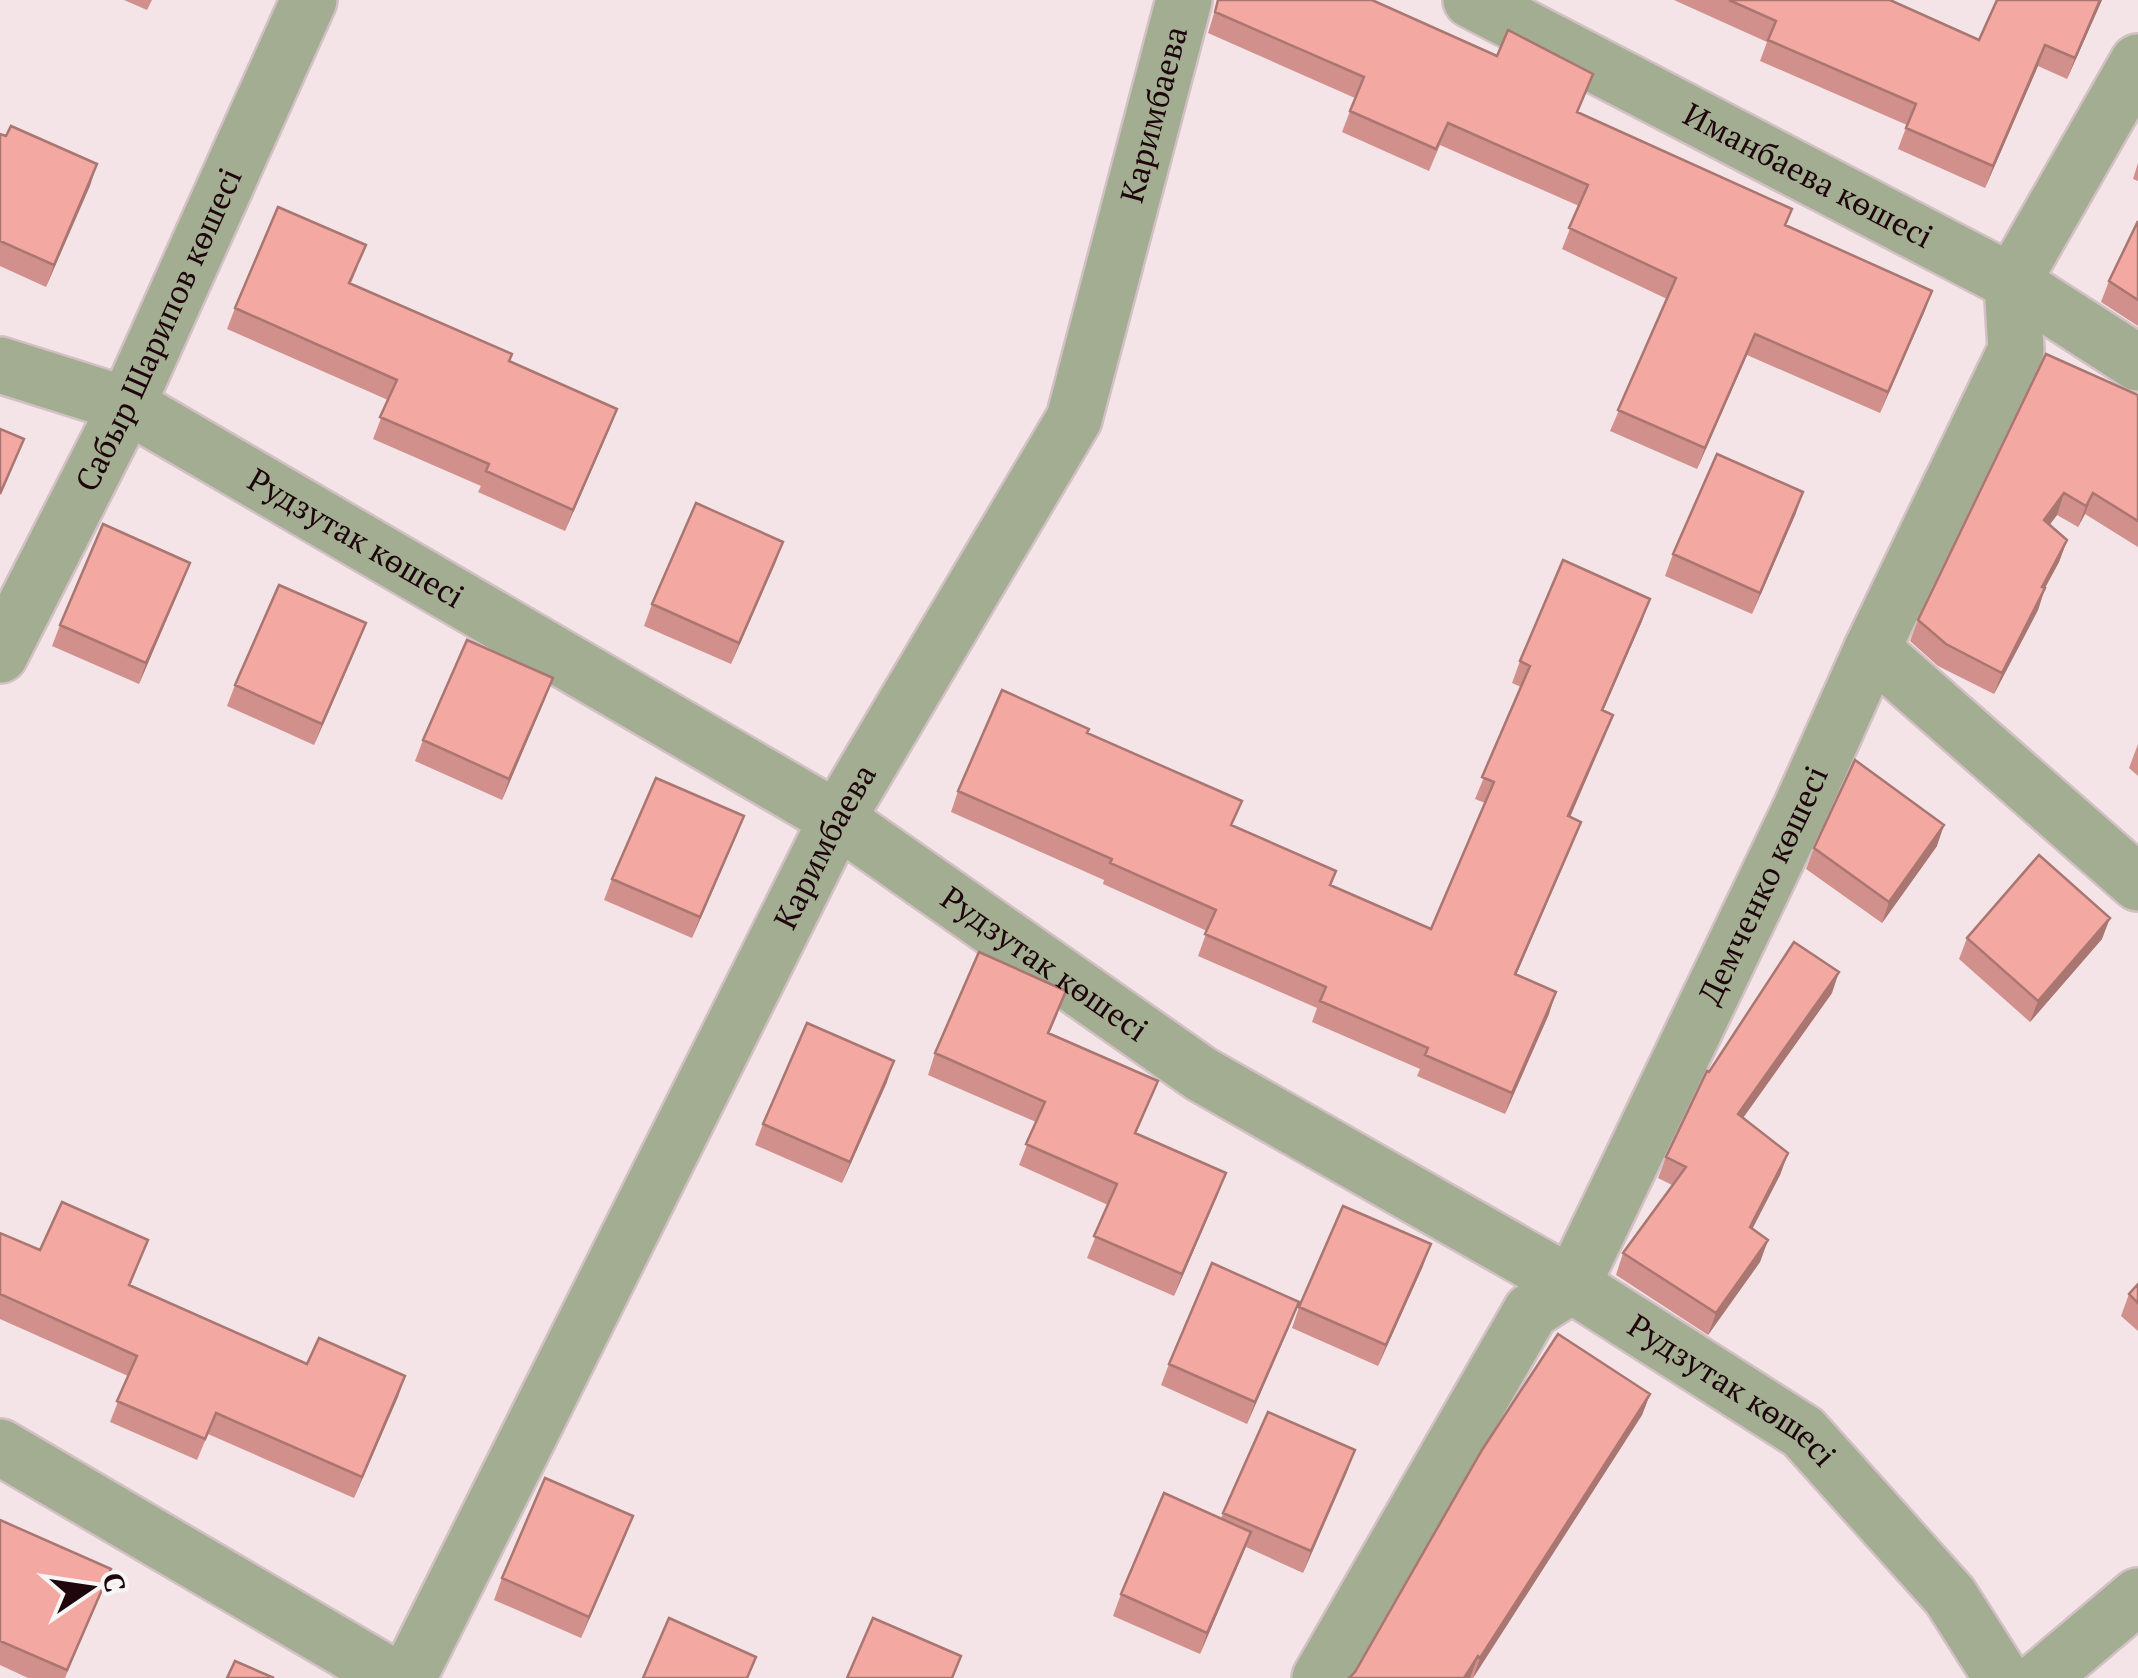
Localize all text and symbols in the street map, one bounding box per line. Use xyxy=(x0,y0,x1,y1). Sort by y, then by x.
street label: Каримбаева xyxy=(1110,21,1196,207)
street label: Иманбаева көшесі xyxy=(1677,93,1940,257)
street label: Сабыр Шарипов көшесі xyxy=(65,161,251,498)
street label: Рудзутак көшесі xyxy=(241,458,472,617)
street label: Каримбаева xyxy=(763,756,885,936)
street label: Демченко көшесі xyxy=(1688,759,1837,1011)
street label: Рудзутак көшесі xyxy=(933,876,1156,1050)
street label: Рудзутак көшесі xyxy=(1620,1304,1846,1475)
north arrow xyxy=(40,1538,140,1638)
text: С xyxy=(95,1569,135,1595)

